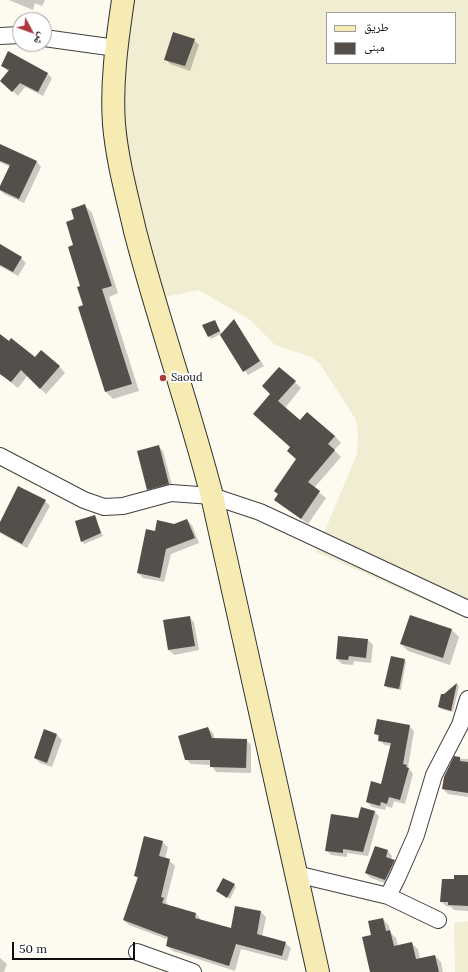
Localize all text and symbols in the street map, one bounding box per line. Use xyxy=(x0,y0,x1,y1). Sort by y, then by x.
north arrow xyxy=(12,12,52,52)
legend xyxy=(326,12,456,64)
text: طريق xyxy=(364,19,389,34)
text: ش xyxy=(31,30,49,48)
text: مبنى xyxy=(364,39,385,54)
place label: Saoud xyxy=(171,371,202,385)
marker: Saoud xyxy=(158,373,168,383)
scale bar xyxy=(14,934,137,960)
text: 50 m xyxy=(19,941,47,956)

